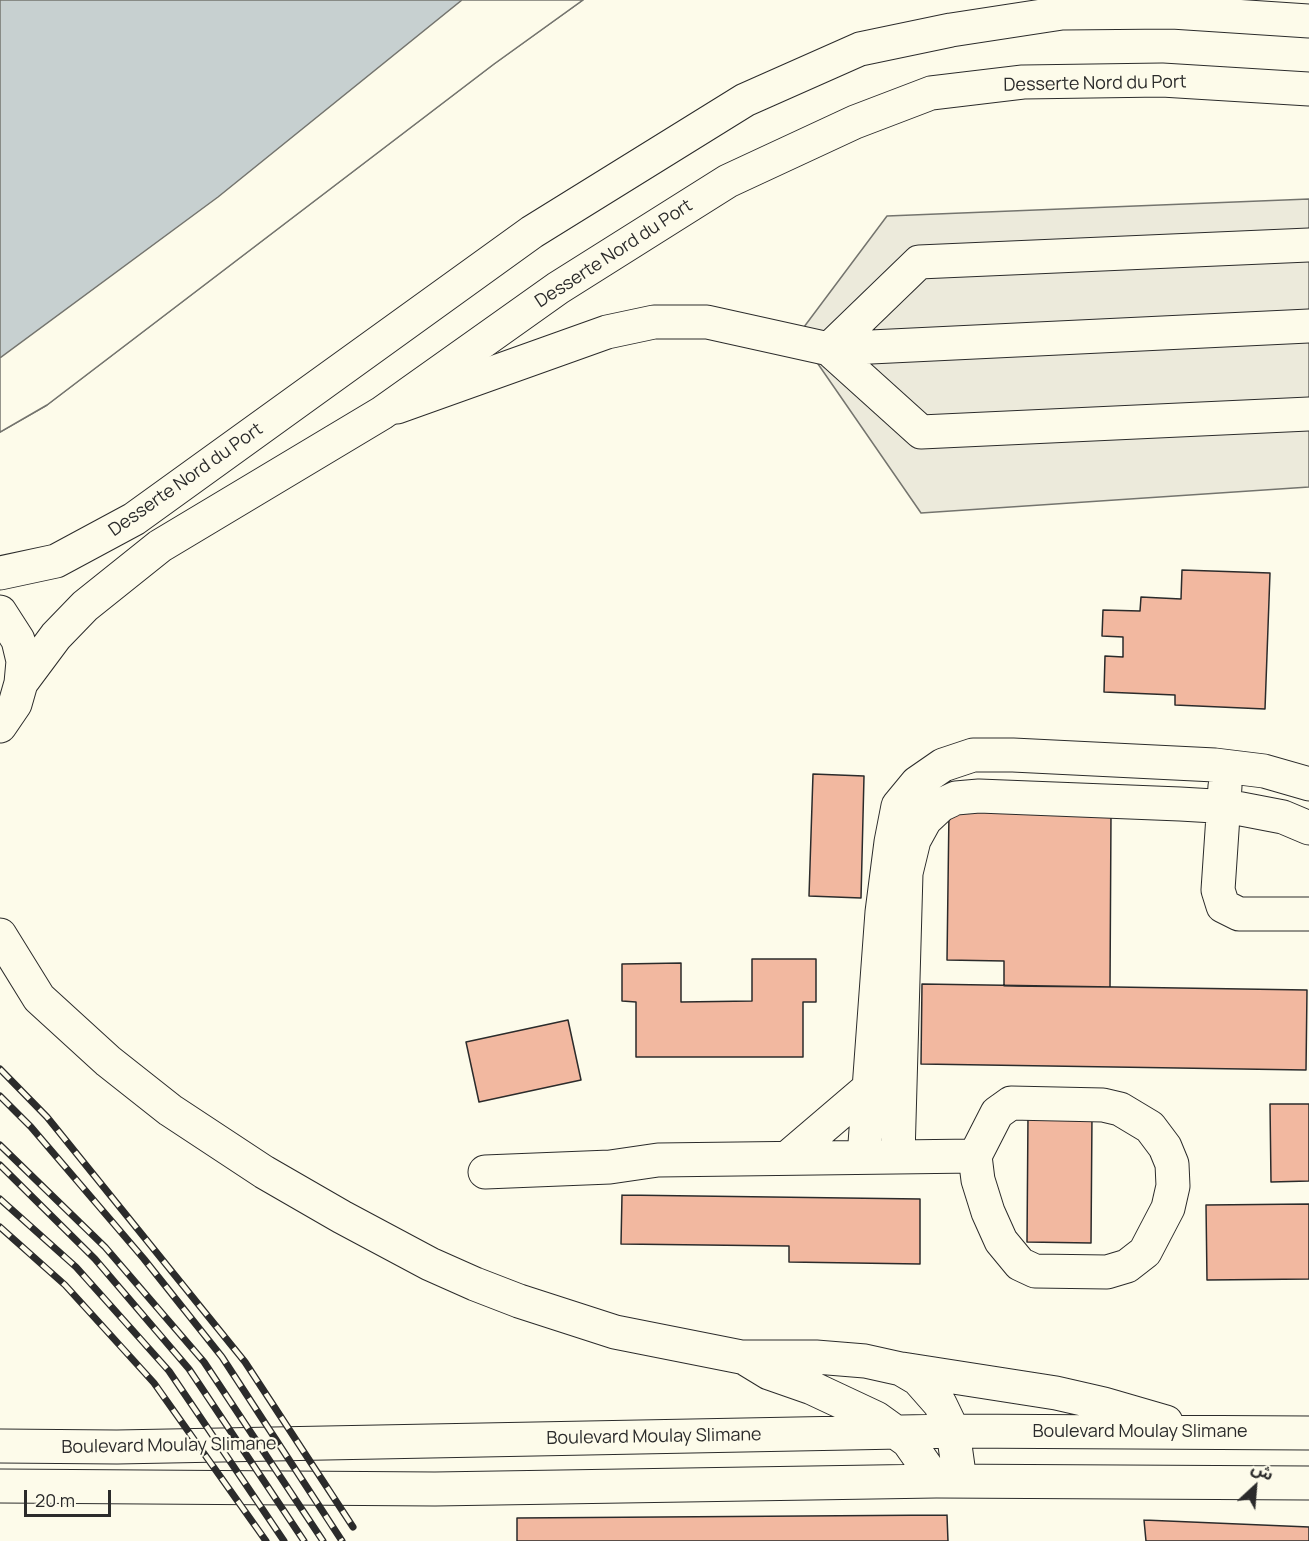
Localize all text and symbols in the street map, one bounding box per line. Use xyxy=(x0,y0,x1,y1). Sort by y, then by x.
street label: Desserte Nord du Port xyxy=(1003,72,1187,96)
street label: Desserte Nord du Port xyxy=(531,195,697,313)
street label: Desserte Nord du Port xyxy=(105,419,267,541)
street label: Boulevard Moulay Slimane xyxy=(1032,1421,1248,1443)
street label: Boulevard Moulay Slimane xyxy=(546,1424,762,1450)
street label: Boulevard Moulay Slimane xyxy=(61,1433,277,1459)
text: ش xyxy=(1248,1456,1278,1486)
north arrow xyxy=(1225,1457,1285,1517)
scale bar xyxy=(27,1478,114,1516)
text: 20 m xyxy=(35,1488,75,1512)

